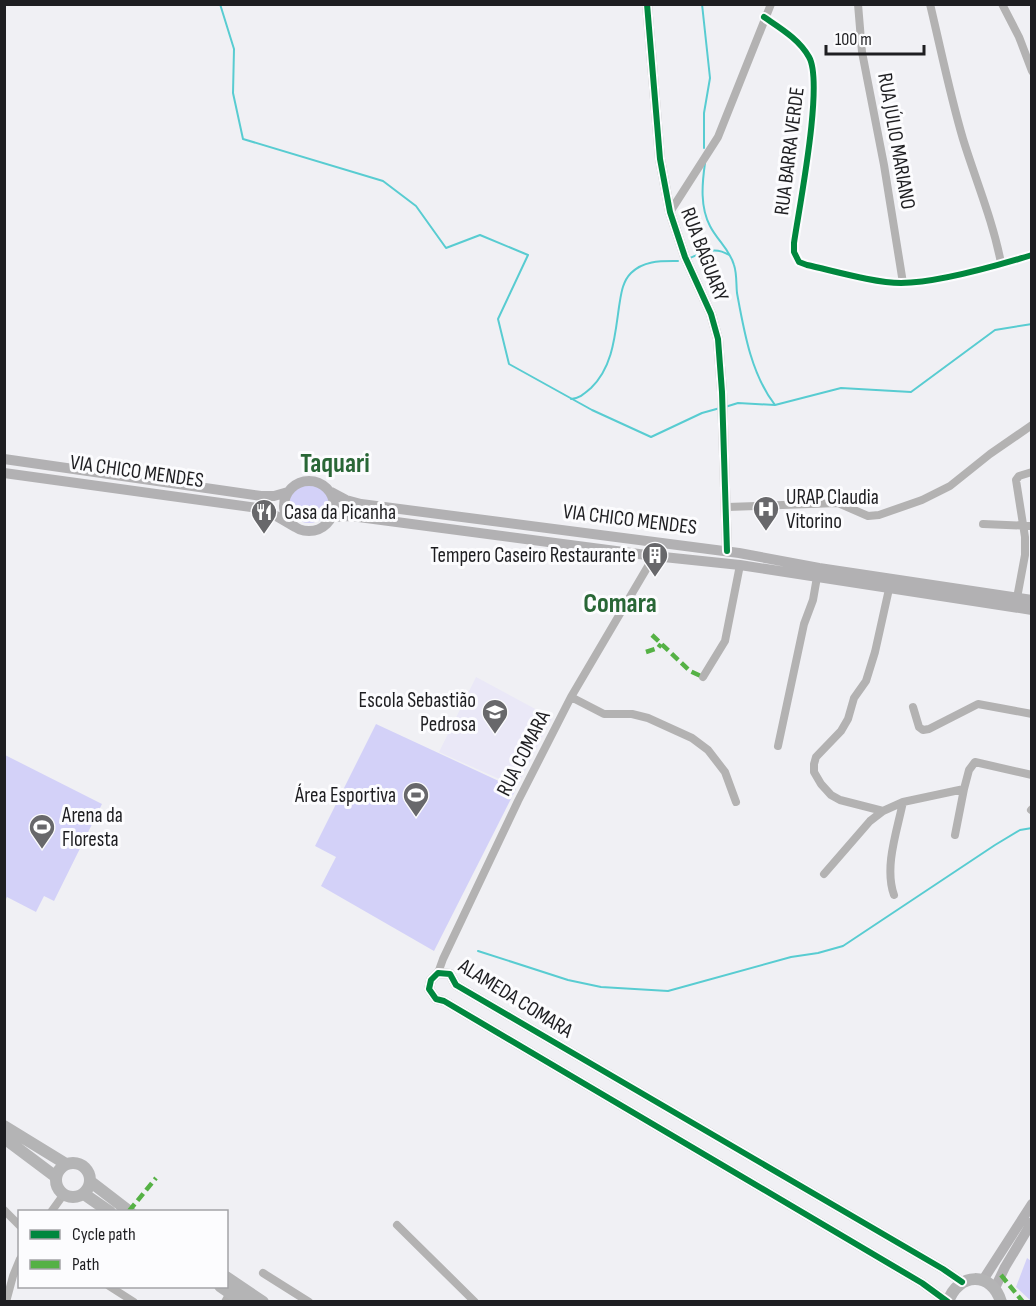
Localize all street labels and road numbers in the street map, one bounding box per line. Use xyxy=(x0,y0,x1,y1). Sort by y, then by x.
street label: RUA JÚLIO MARIANO xyxy=(872,71,921,211)
street label: RUA BARRA VERDE xyxy=(769,86,810,217)
street label: RUA BAGUARY xyxy=(675,204,734,305)
street label: VIA CHICO MENDES xyxy=(69,450,205,493)
street label: VIA CHICO MENDES xyxy=(562,499,698,540)
street label: RUA COMARA xyxy=(491,705,556,800)
street label: ALAMEDA COMARA xyxy=(453,953,578,1044)

